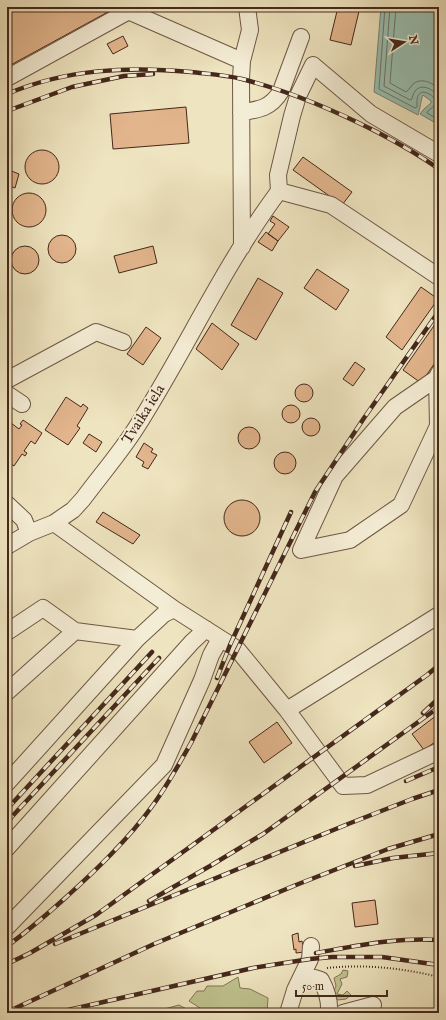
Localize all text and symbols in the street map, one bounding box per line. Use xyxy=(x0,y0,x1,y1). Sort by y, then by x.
north arrow xyxy=(384,22,424,62)
text: N xyxy=(405,33,421,47)
street label: Tvaika iela xyxy=(118,380,169,448)
scale bar xyxy=(296,972,387,998)
text: 50 m xyxy=(302,979,324,994)

